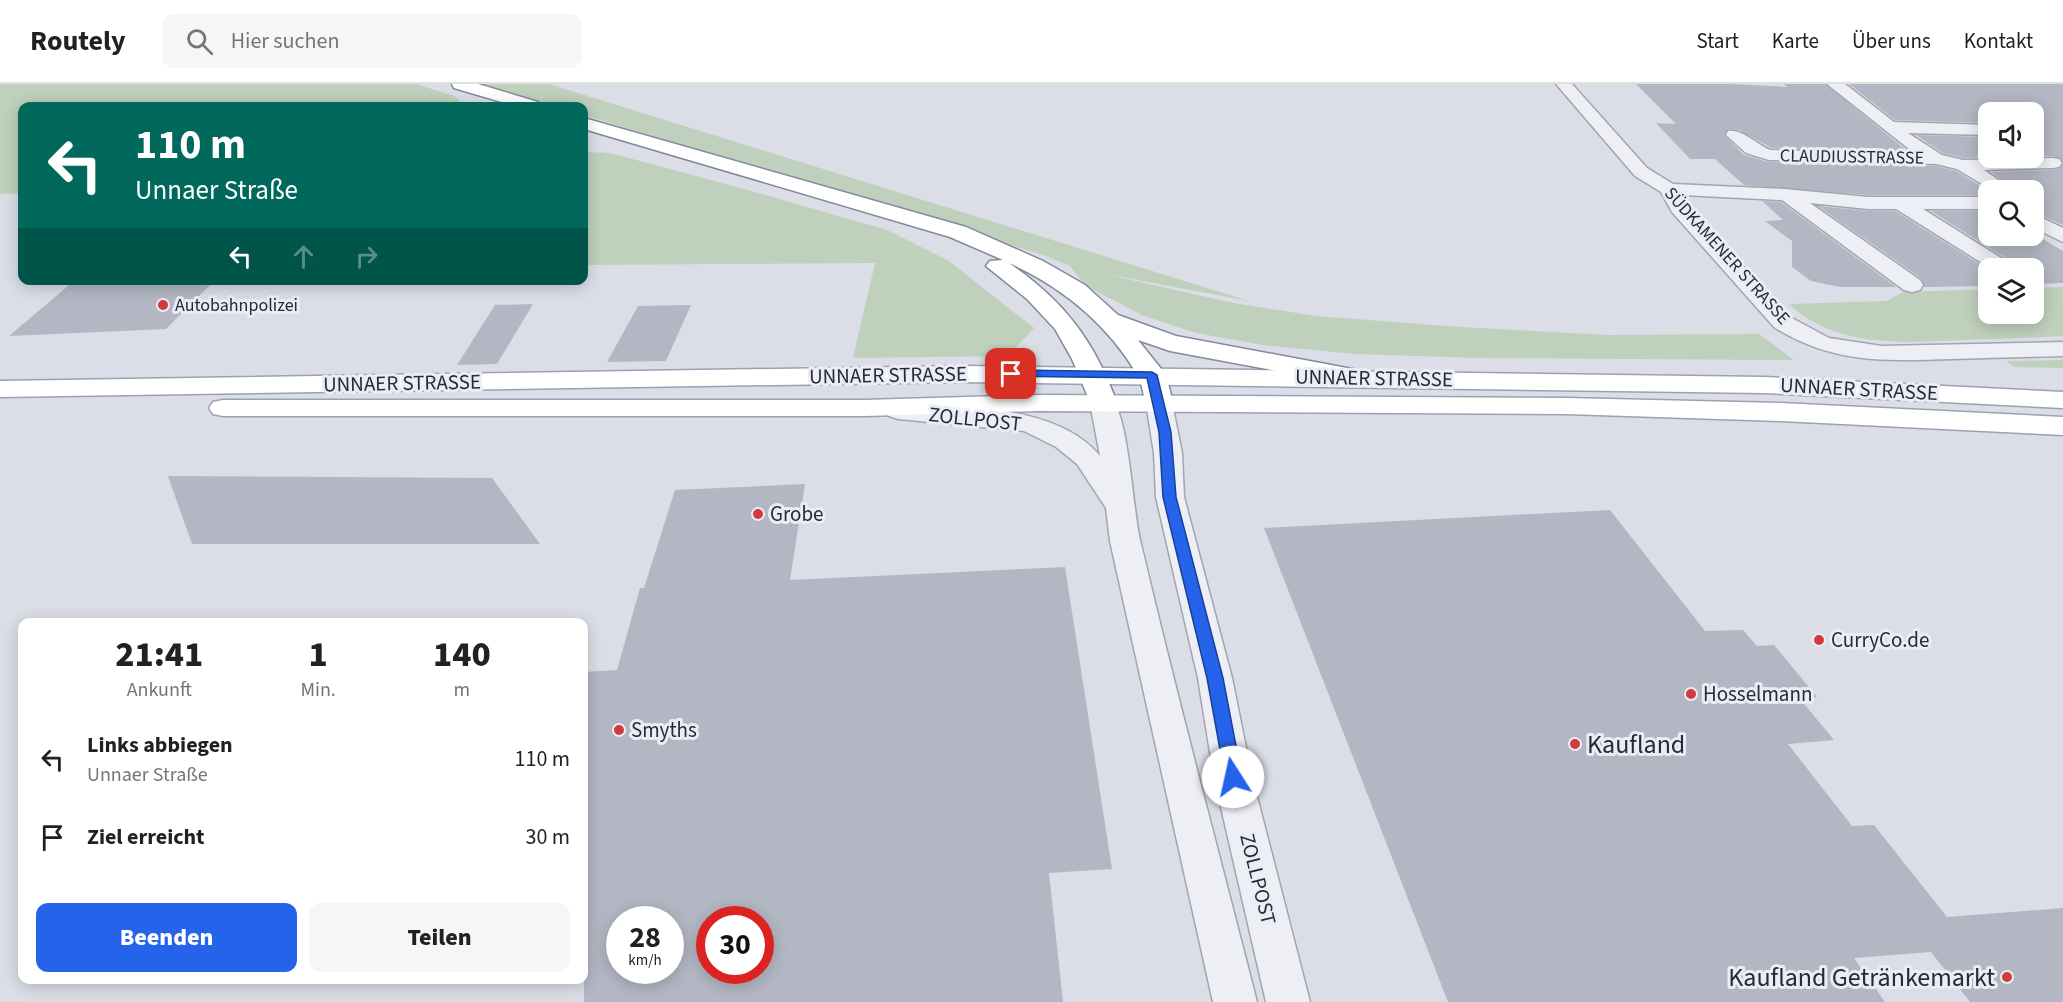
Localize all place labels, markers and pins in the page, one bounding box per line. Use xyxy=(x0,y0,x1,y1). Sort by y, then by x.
place label: Autobahnpolizei xyxy=(175,293,298,318)
marker: Autobahnpolizei xyxy=(156,298,170,312)
pin xyxy=(985,348,1036,399)
place label: Grobe xyxy=(770,499,823,529)
marker: Grobe xyxy=(751,507,765,521)
place label: CurryCo.de xyxy=(1831,625,1929,655)
marker: CurryCo.de xyxy=(1812,633,1826,647)
place label: Hosselmann xyxy=(1703,679,1812,709)
marker: Hosselmann xyxy=(1684,687,1698,701)
place label: Smyths xyxy=(631,715,697,745)
marker: Smyths xyxy=(612,723,626,737)
place label: Kaufland xyxy=(1587,726,1685,763)
marker: Kaufland xyxy=(1568,737,1582,751)
place label: Kaufland Getränkemarkt xyxy=(1728,959,1995,996)
marker: Kaufland Getränkemarkt xyxy=(2000,970,2014,984)

